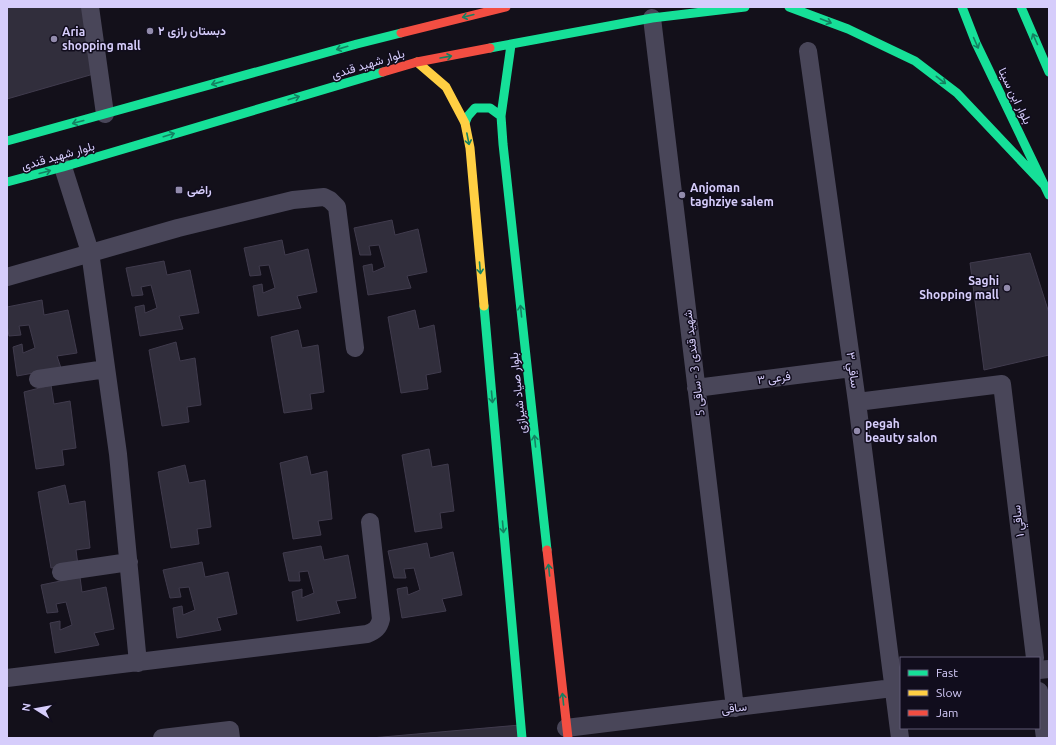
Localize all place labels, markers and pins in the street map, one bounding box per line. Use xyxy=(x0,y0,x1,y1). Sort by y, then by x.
place label: دبستان رازی ۲ xyxy=(158,24,226,39)
place label: Aria shopping mall xyxy=(62,25,141,52)
marker: دبستان رازی ۲ xyxy=(145,26,155,36)
marker: Aria shopping mall xyxy=(49,34,59,44)
place label: Anjoman taghziye salem xyxy=(690,181,774,208)
place label: راضی xyxy=(187,183,212,198)
marker: راضی xyxy=(174,185,184,195)
marker: Anjoman taghziye salem xyxy=(677,190,687,200)
place label: Saghi Shopping mall xyxy=(919,274,999,301)
marker: Saghi Shopping mall xyxy=(1002,283,1012,293)
place label: pegah beauty salon xyxy=(865,417,937,444)
marker: pegah beauty salon xyxy=(852,426,862,436)

